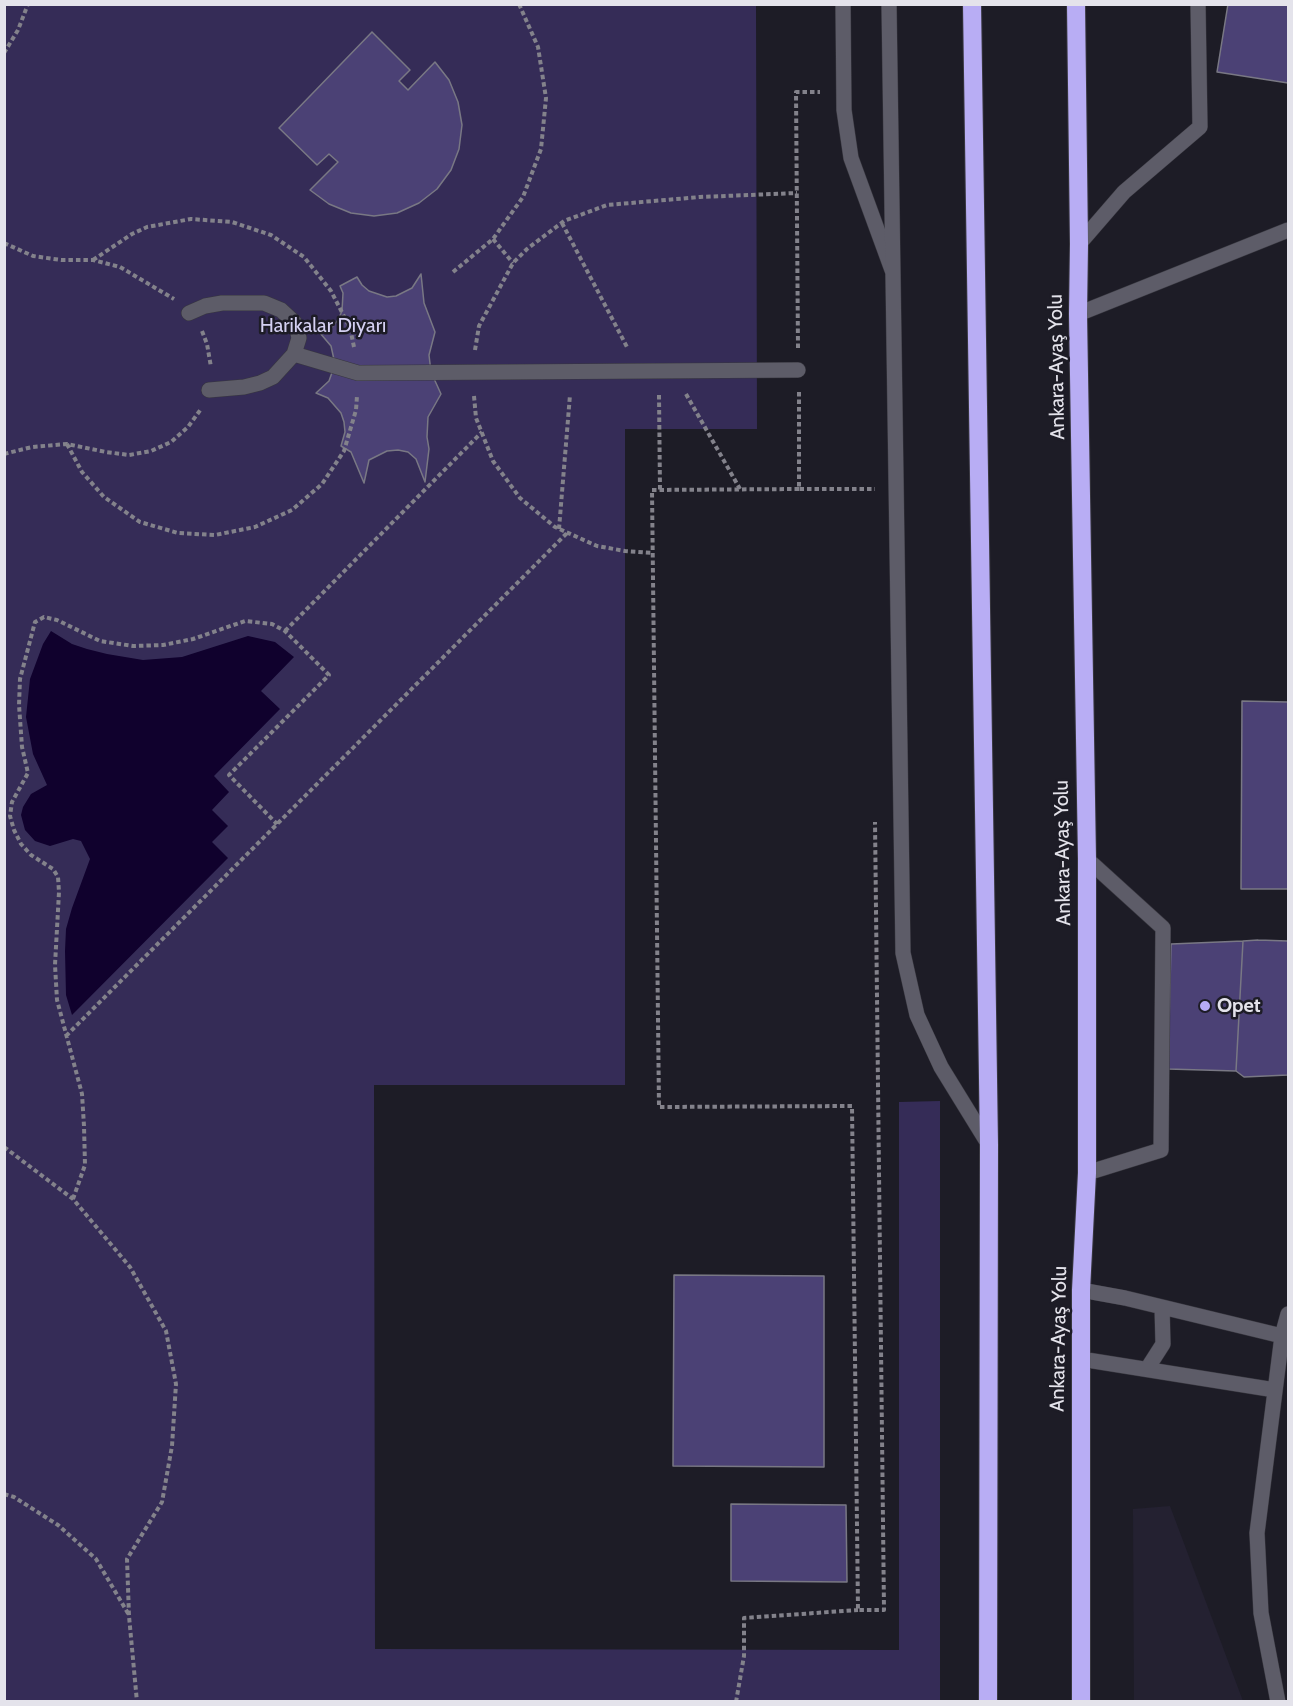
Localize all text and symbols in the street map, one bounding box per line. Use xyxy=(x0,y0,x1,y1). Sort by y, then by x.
street label: Ankara-Ayaş Yolu xyxy=(1044,294,1070,440)
park label: Harikalar Diyarı xyxy=(260,314,386,338)
street label: Ankara-Ayaş Yolu xyxy=(1050,780,1076,926)
place label: Opet xyxy=(1217,994,1261,1018)
marker: Opet xyxy=(1198,999,1212,1013)
street label: Ankara-Ayaş Yolu xyxy=(1046,1266,1072,1412)

